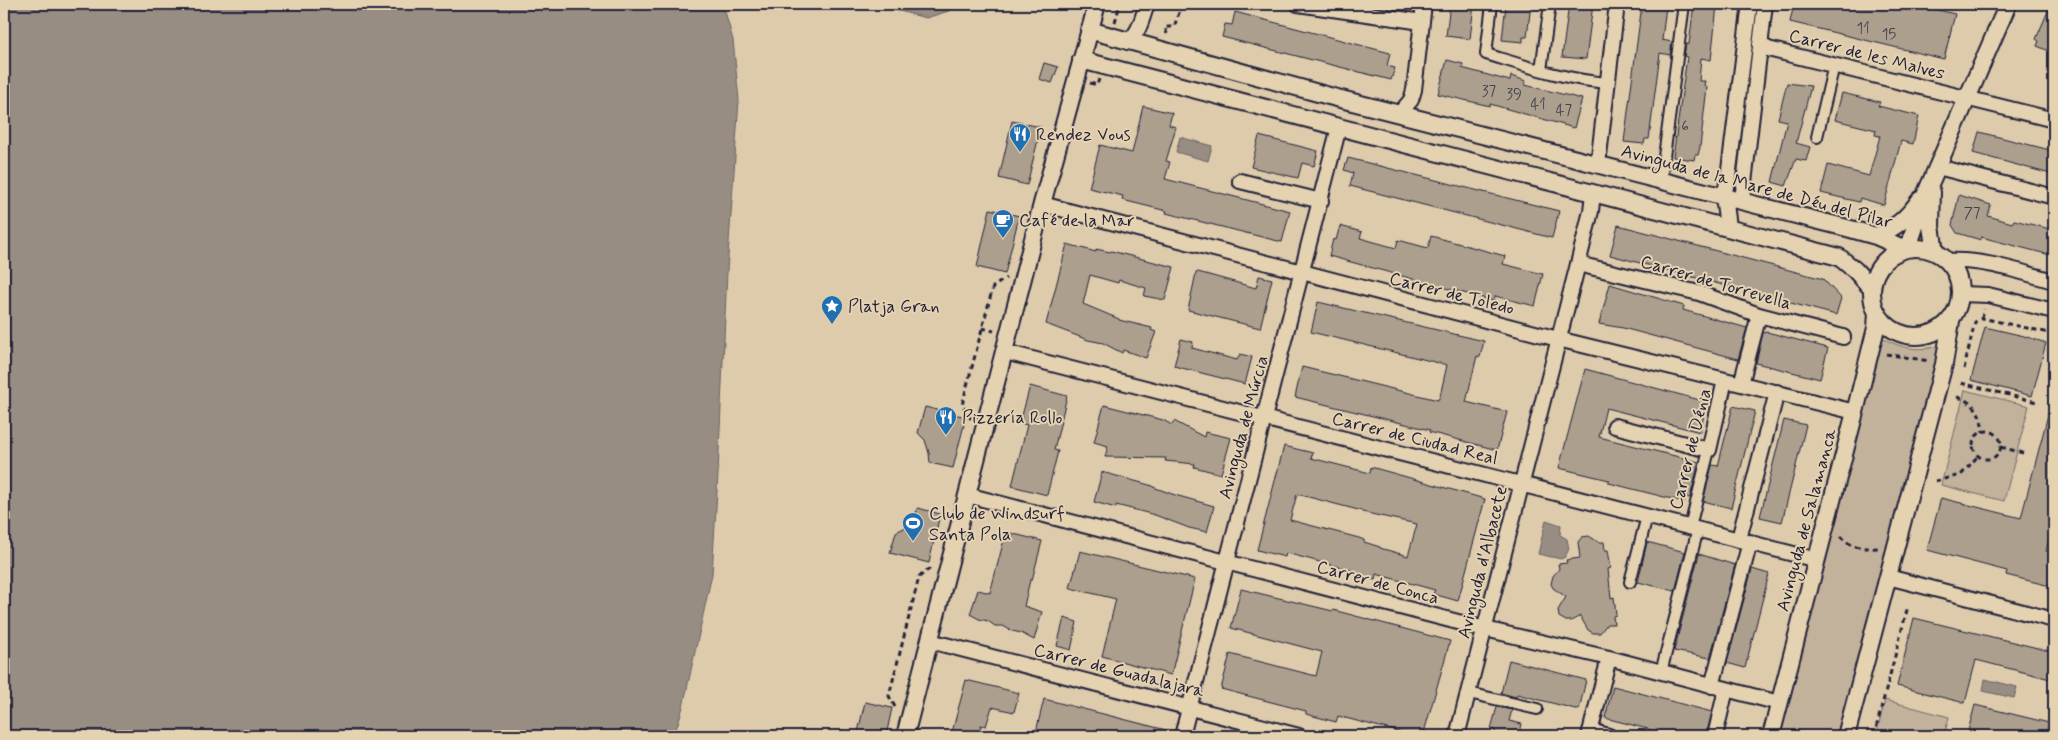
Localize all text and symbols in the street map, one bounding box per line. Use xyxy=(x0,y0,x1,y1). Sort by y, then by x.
house number: 11 xyxy=(1856,19,1870,39)
street label: Carrer de les Malves xyxy=(1786,24,1947,86)
house number: 15 xyxy=(1882,25,1896,45)
house number: 37 xyxy=(1482,82,1497,102)
house number: 39 xyxy=(1506,85,1522,105)
house number: 41 xyxy=(1530,95,1546,115)
house number: 47 xyxy=(1556,101,1573,121)
house number: 6 xyxy=(1681,117,1689,137)
restaurant icon: Rendez Vous xyxy=(1008,122,1032,153)
place label: Rendez Vous xyxy=(1036,123,1131,147)
street label: Avinguda de la Mare de Déu del Pilar xyxy=(1618,139,1895,236)
house number: 77 xyxy=(1964,204,1981,224)
cafe icon: Café de la Mar xyxy=(991,208,1015,239)
place label: Café de la Mar xyxy=(1019,209,1135,233)
street label: Carrer de Torrevella xyxy=(1637,250,1794,316)
street label: Carrer de Toledo xyxy=(1387,267,1517,321)
place icon: Platja Gran xyxy=(820,294,844,325)
place label: Platja Gran xyxy=(848,295,940,319)
street label: Avinguda de Múrcia xyxy=(1213,353,1276,502)
street label: Carrer de Dénia xyxy=(1664,386,1718,512)
restaurant icon: Pizzería Rollo xyxy=(934,405,958,436)
place label: Pizzería Rollo xyxy=(962,406,1062,430)
street label: Carrer de Ciudad Real xyxy=(1329,407,1500,471)
street label: Avinguda de Salamanca xyxy=(1771,426,1844,614)
street label: Avinguda d'Albacete xyxy=(1452,483,1515,641)
place label: Club de Windsurf Santa Pola xyxy=(929,502,1065,547)
sports icon: Club de Windsurf Santa Pola xyxy=(901,511,925,542)
street label: Carrer de Conca xyxy=(1314,555,1441,611)
street label: Carrer de Guadalajara xyxy=(1031,638,1207,704)

